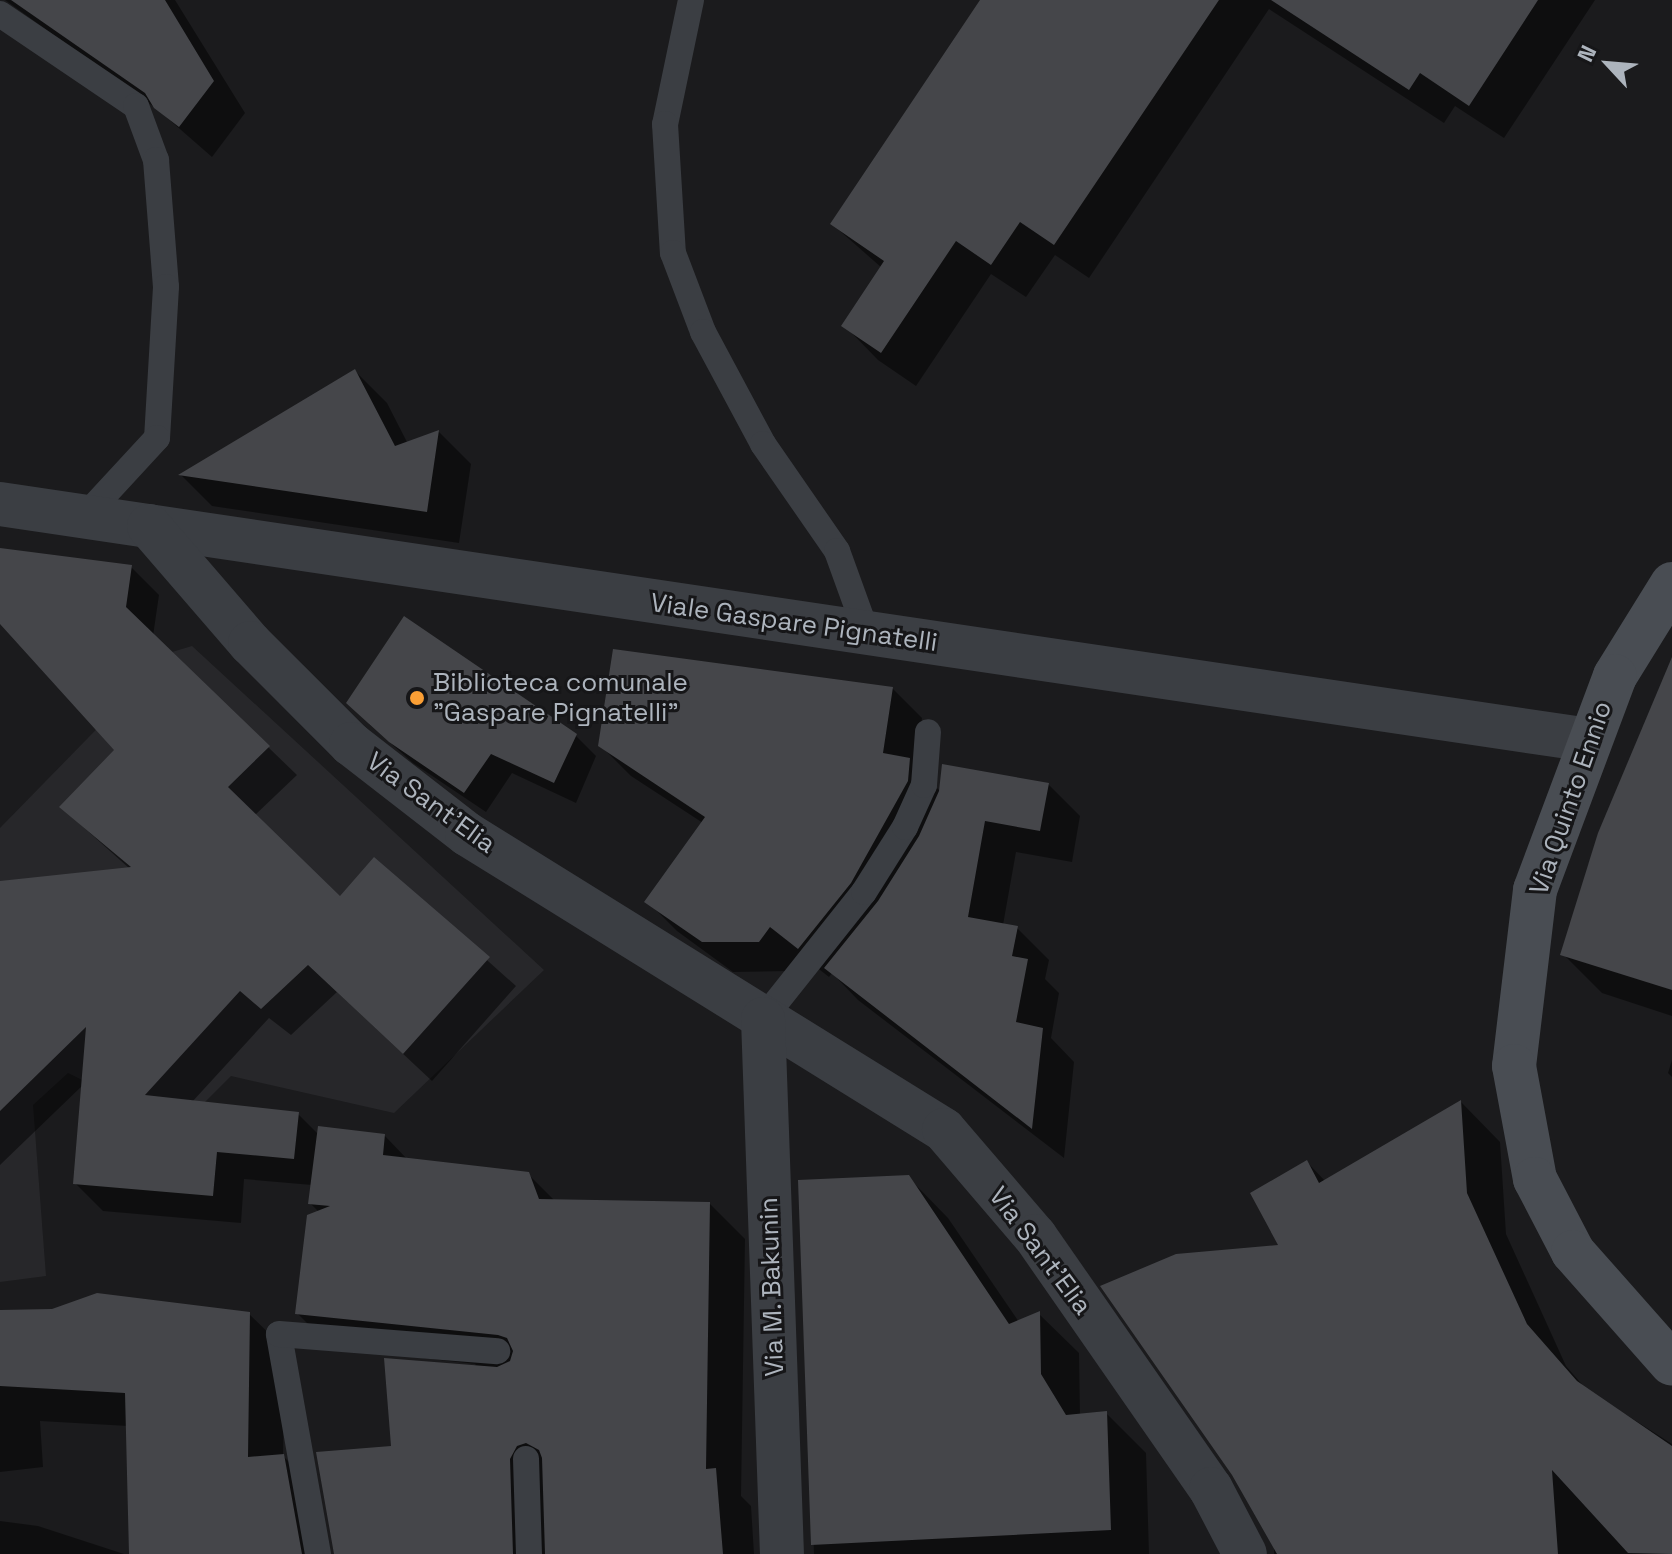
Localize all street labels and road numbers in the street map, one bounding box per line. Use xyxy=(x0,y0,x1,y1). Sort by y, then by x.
street label: Viale Gaspare Pignatelli xyxy=(649,587,939,659)
street label: Via Quinto Ennio xyxy=(1523,697,1619,899)
street label: Via Sant'Elia xyxy=(361,746,501,860)
street label: Via Sant'Elia xyxy=(982,1181,1098,1321)
street label: Via M. Bakunin xyxy=(753,1196,791,1378)

